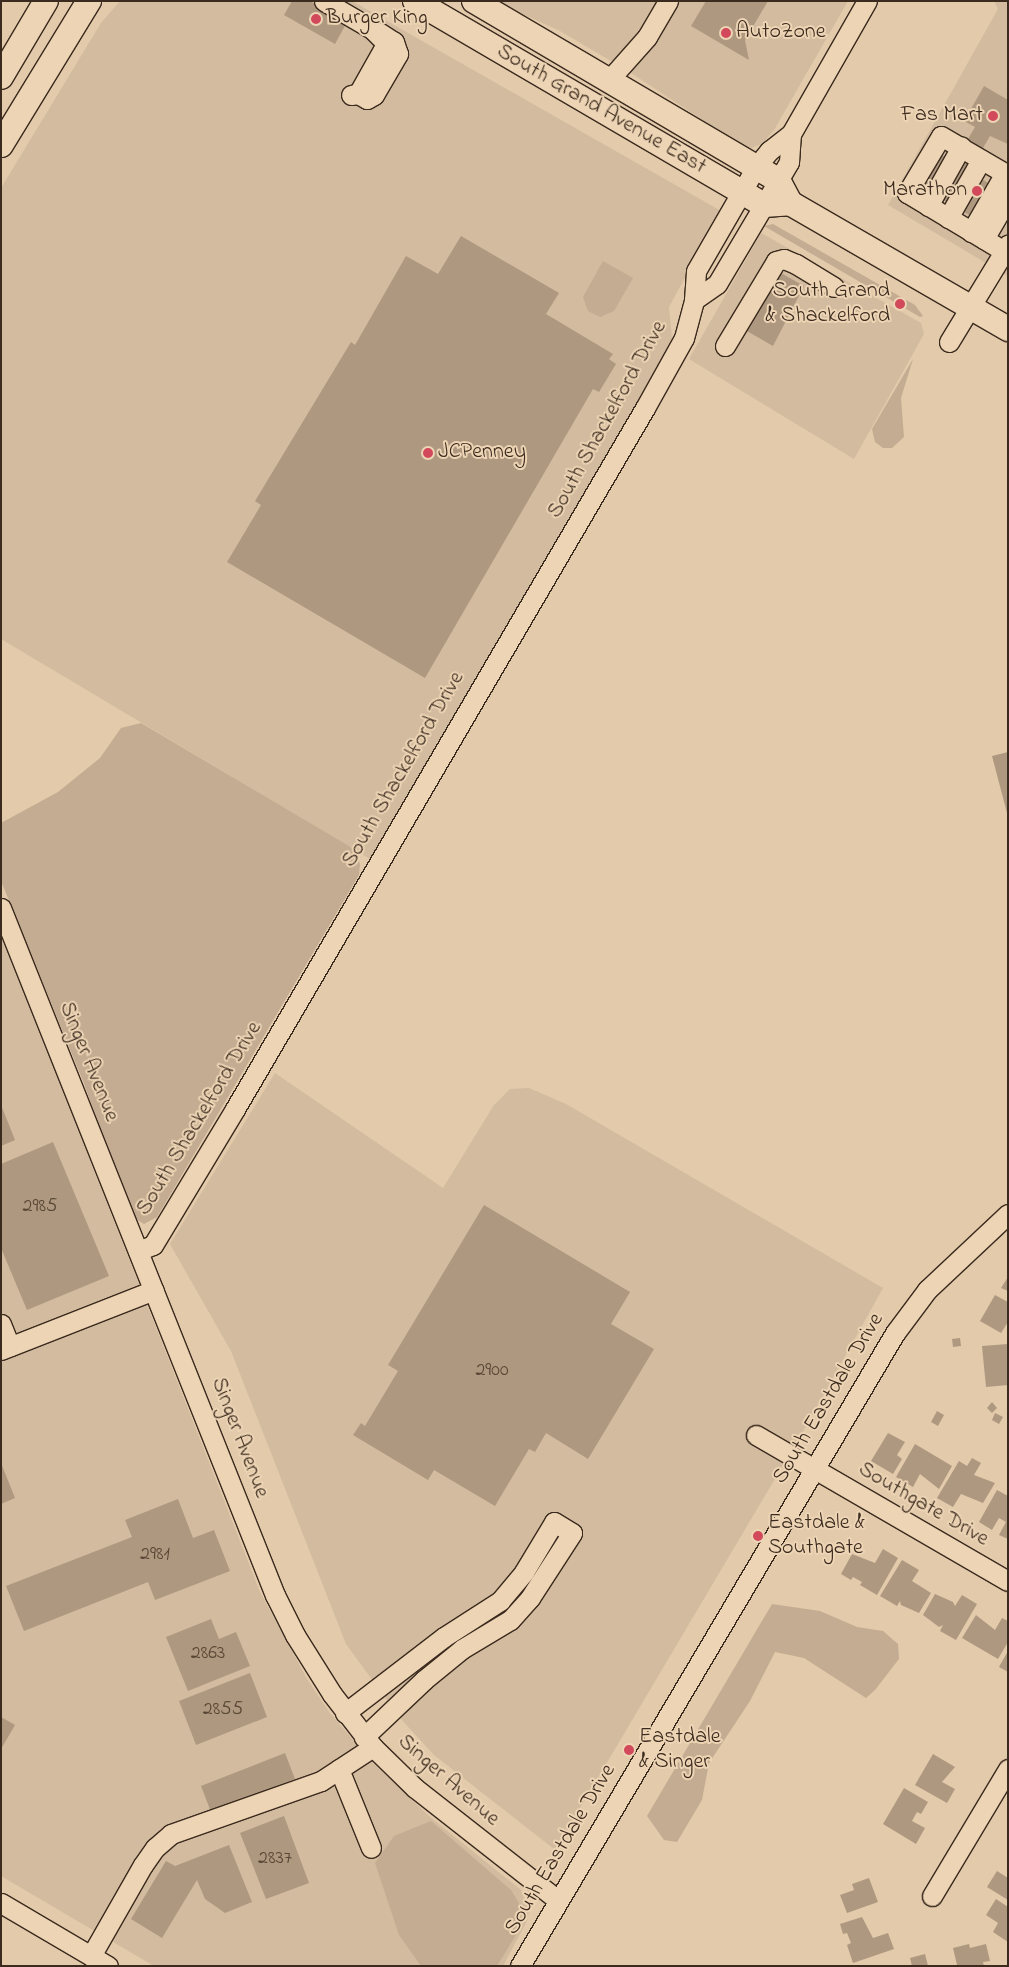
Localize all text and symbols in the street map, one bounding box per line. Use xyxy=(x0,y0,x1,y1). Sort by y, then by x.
place label: Burger King xyxy=(326,6,428,32)
marker: Burger King xyxy=(310,13,322,25)
place label: AutoZone xyxy=(736,20,826,46)
marker: AutoZone xyxy=(720,27,732,39)
street label: South Grand Avenue East xyxy=(491,39,711,181)
place label: Fas Mart xyxy=(901,103,983,129)
marker: Fas Mart xyxy=(987,110,999,122)
place label: Marathon xyxy=(883,178,967,204)
marker: Marathon xyxy=(971,185,983,197)
place label: South Grand & Shackelford xyxy=(766,278,890,330)
marker: South Grand & Shackelford xyxy=(894,298,906,310)
street label: South Shackelford Drive xyxy=(543,317,673,523)
place label: JCPenney xyxy=(438,440,526,466)
marker: JCPenney xyxy=(422,447,434,459)
street label: South Shackelford Drive xyxy=(337,667,471,873)
street label: Singer Avenue xyxy=(52,998,124,1126)
street label: South Shackelford Drive xyxy=(132,1017,268,1221)
house number: 2985 xyxy=(23,1194,57,1218)
street label: South Eastdale Drive xyxy=(768,1309,890,1489)
house number: 2900 xyxy=(475,1358,509,1382)
street label: Singer Avenue xyxy=(204,1374,274,1502)
street label: Southgate Drive xyxy=(853,1457,993,1553)
place label: Eastdale & Southgate xyxy=(768,1510,865,1562)
marker: Eastdale & Southgate xyxy=(752,1530,764,1542)
house number: 2981 xyxy=(140,1542,170,1566)
house number: 2863 xyxy=(191,1641,225,1665)
house number: 2855 xyxy=(203,1697,243,1721)
place label: Eastdale & Singer xyxy=(639,1724,721,1775)
street label: Singer Avenue xyxy=(391,1729,505,1833)
marker: Eastdale & Singer xyxy=(623,1744,635,1756)
street label: South Eastdale Drive xyxy=(500,1760,622,1940)
house number: 2837 xyxy=(258,1846,292,1870)

